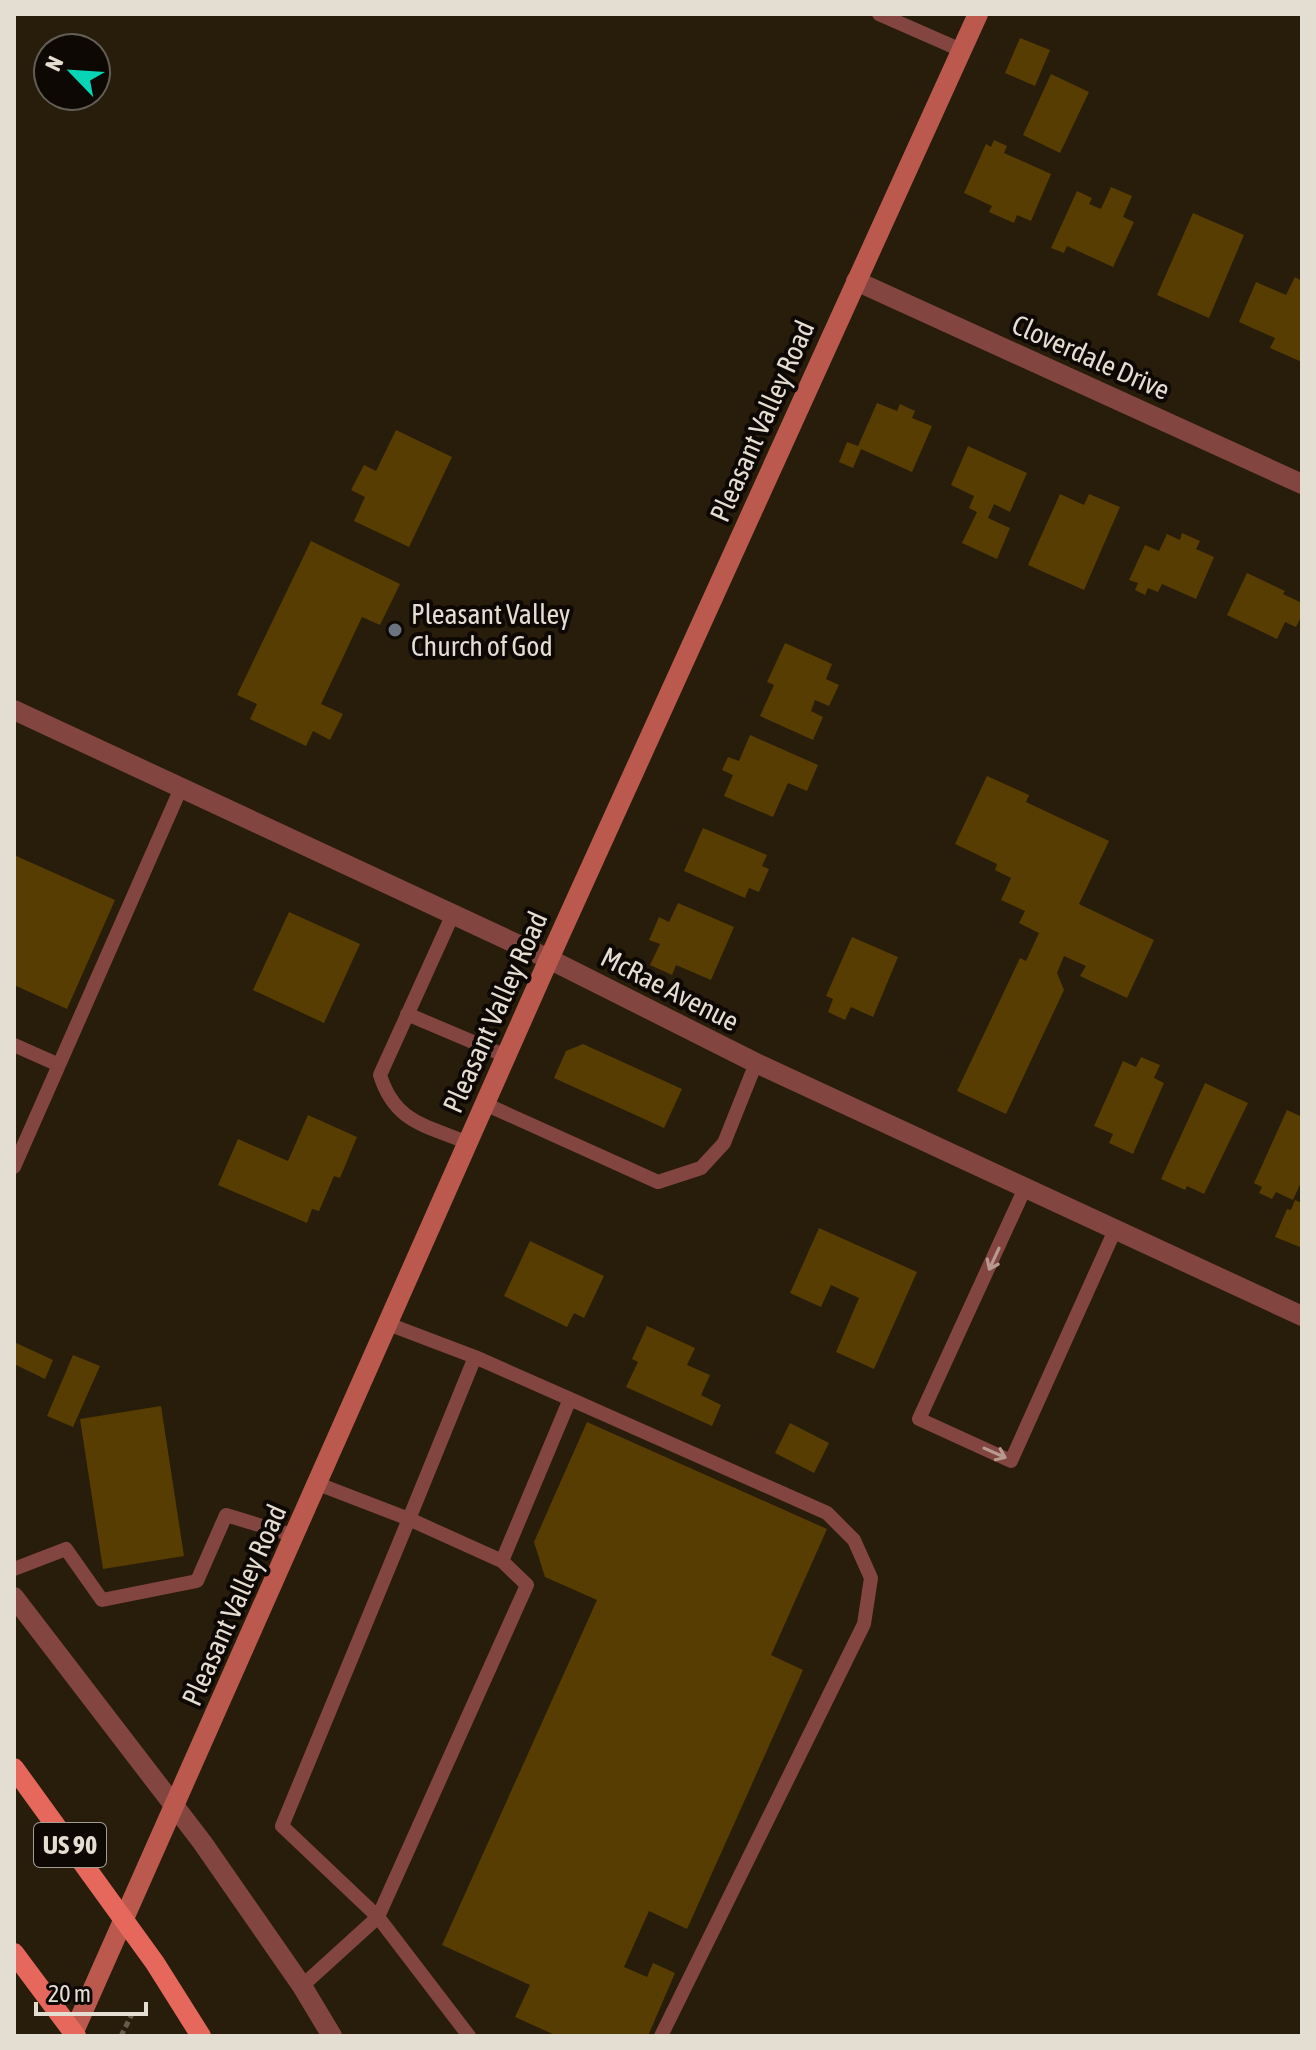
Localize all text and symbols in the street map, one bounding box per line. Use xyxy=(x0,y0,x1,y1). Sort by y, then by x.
north arrow xyxy=(32,32,112,112)
text: N xyxy=(39,52,68,75)
street label: Cloverdale Drive xyxy=(1007,308,1175,406)
street label: Pleasant Valley Road xyxy=(703,316,821,526)
place label: Pleasant Valley Church of God xyxy=(411,598,570,662)
marker: Pleasant Valley Church of God xyxy=(386,621,404,639)
street label: Pleasant Valley Road xyxy=(436,907,554,1117)
street label: McRae Avenue xyxy=(596,941,744,1037)
one-way arrow xyxy=(986,1247,1001,1271)
one-way arrow xyxy=(982,1447,1007,1462)
street label: Pleasant Valley Road xyxy=(175,1500,293,1710)
road number: US 90 xyxy=(34,1823,106,1867)
scale bar xyxy=(36,1966,146,2016)
text: 20 m xyxy=(48,1980,91,2007)

